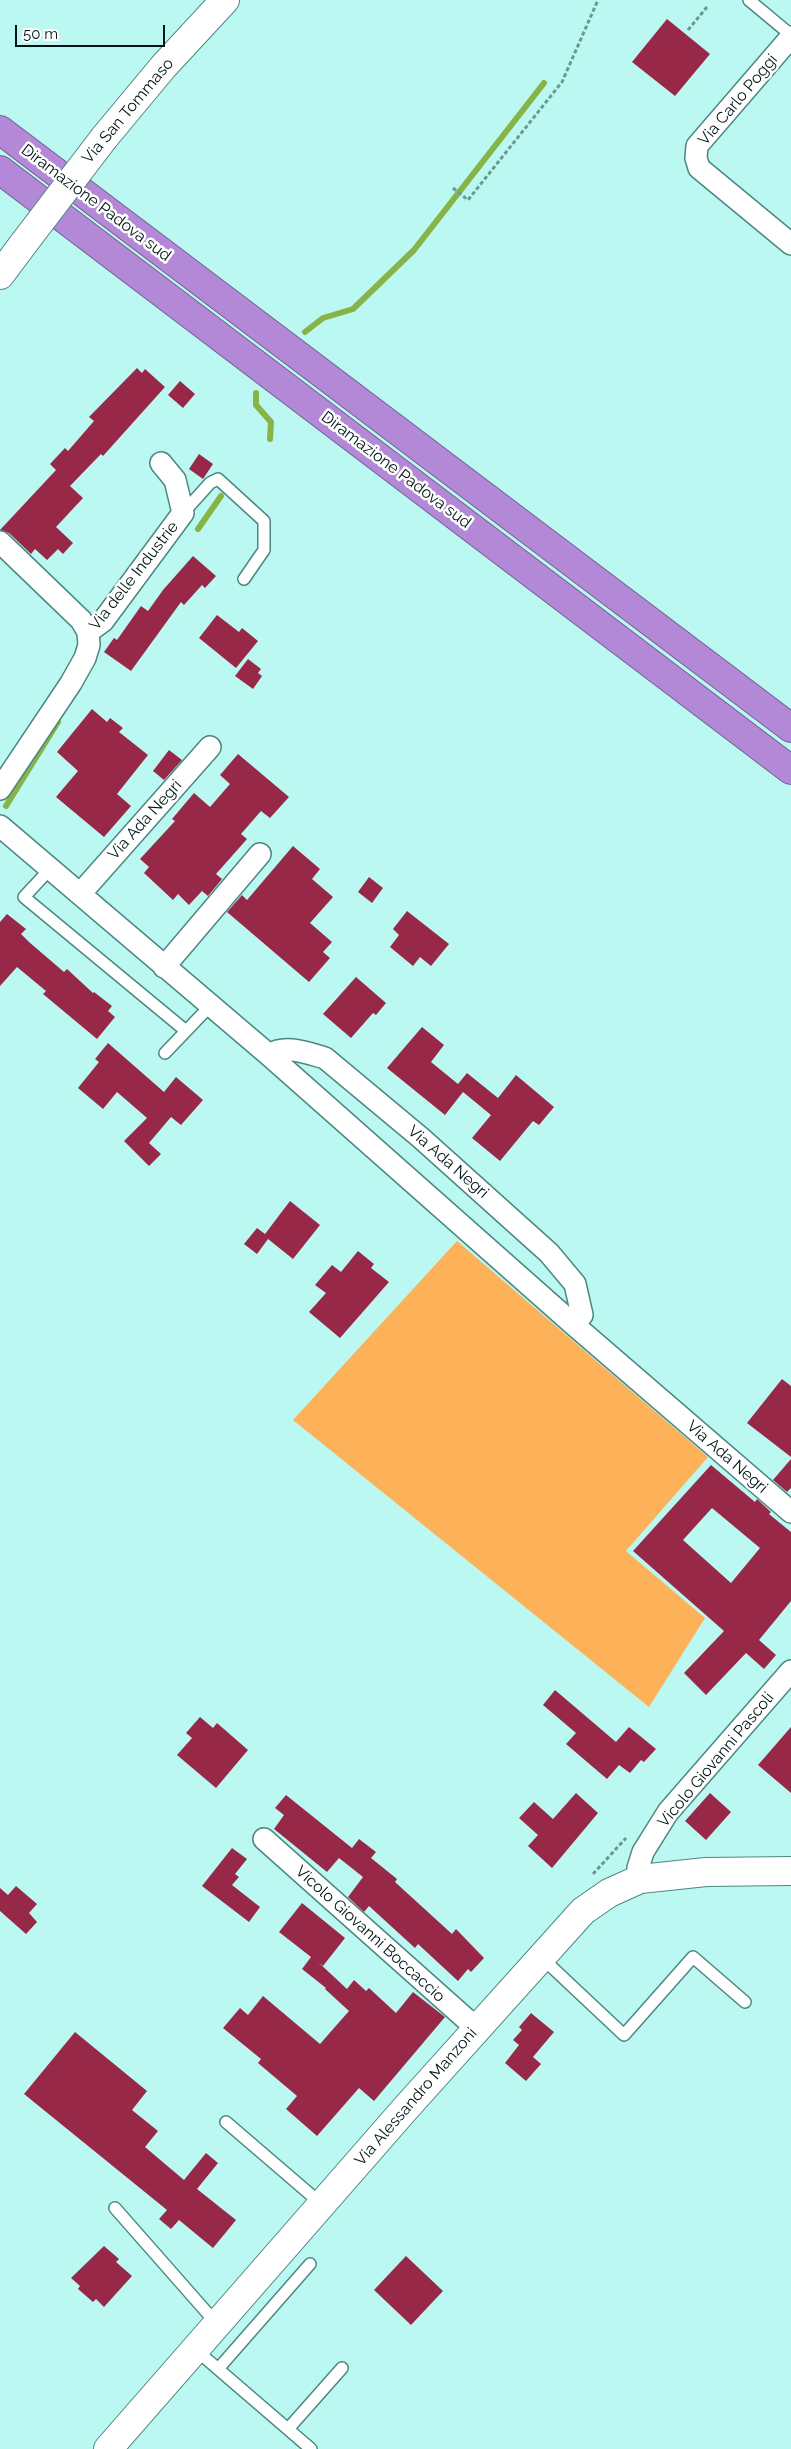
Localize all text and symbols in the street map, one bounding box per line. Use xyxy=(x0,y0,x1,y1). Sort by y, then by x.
scale bar xyxy=(18,15,168,47)
text: 50 m xyxy=(23,25,58,43)
street label: Via Carlo Poggi xyxy=(694,51,782,149)
street label: Via San Tommaso xyxy=(78,54,178,168)
street label: Diramazione Padova sud xyxy=(17,140,175,266)
street label: Diramazione Padova sud xyxy=(317,407,475,533)
street label: Via delle Industrie xyxy=(85,518,183,634)
street label: Via Ada Negri xyxy=(104,776,186,864)
street label: Via Ada Negri xyxy=(404,1122,492,1202)
street label: Via Ada Negri xyxy=(683,1417,771,1497)
street label: Vicolo Giovanni Pascoli xyxy=(654,1689,778,1831)
street label: Vicolo Giovanni Boccaccio xyxy=(291,1862,449,2006)
street label: Via Alessandro Manzoni xyxy=(351,2024,481,2170)

